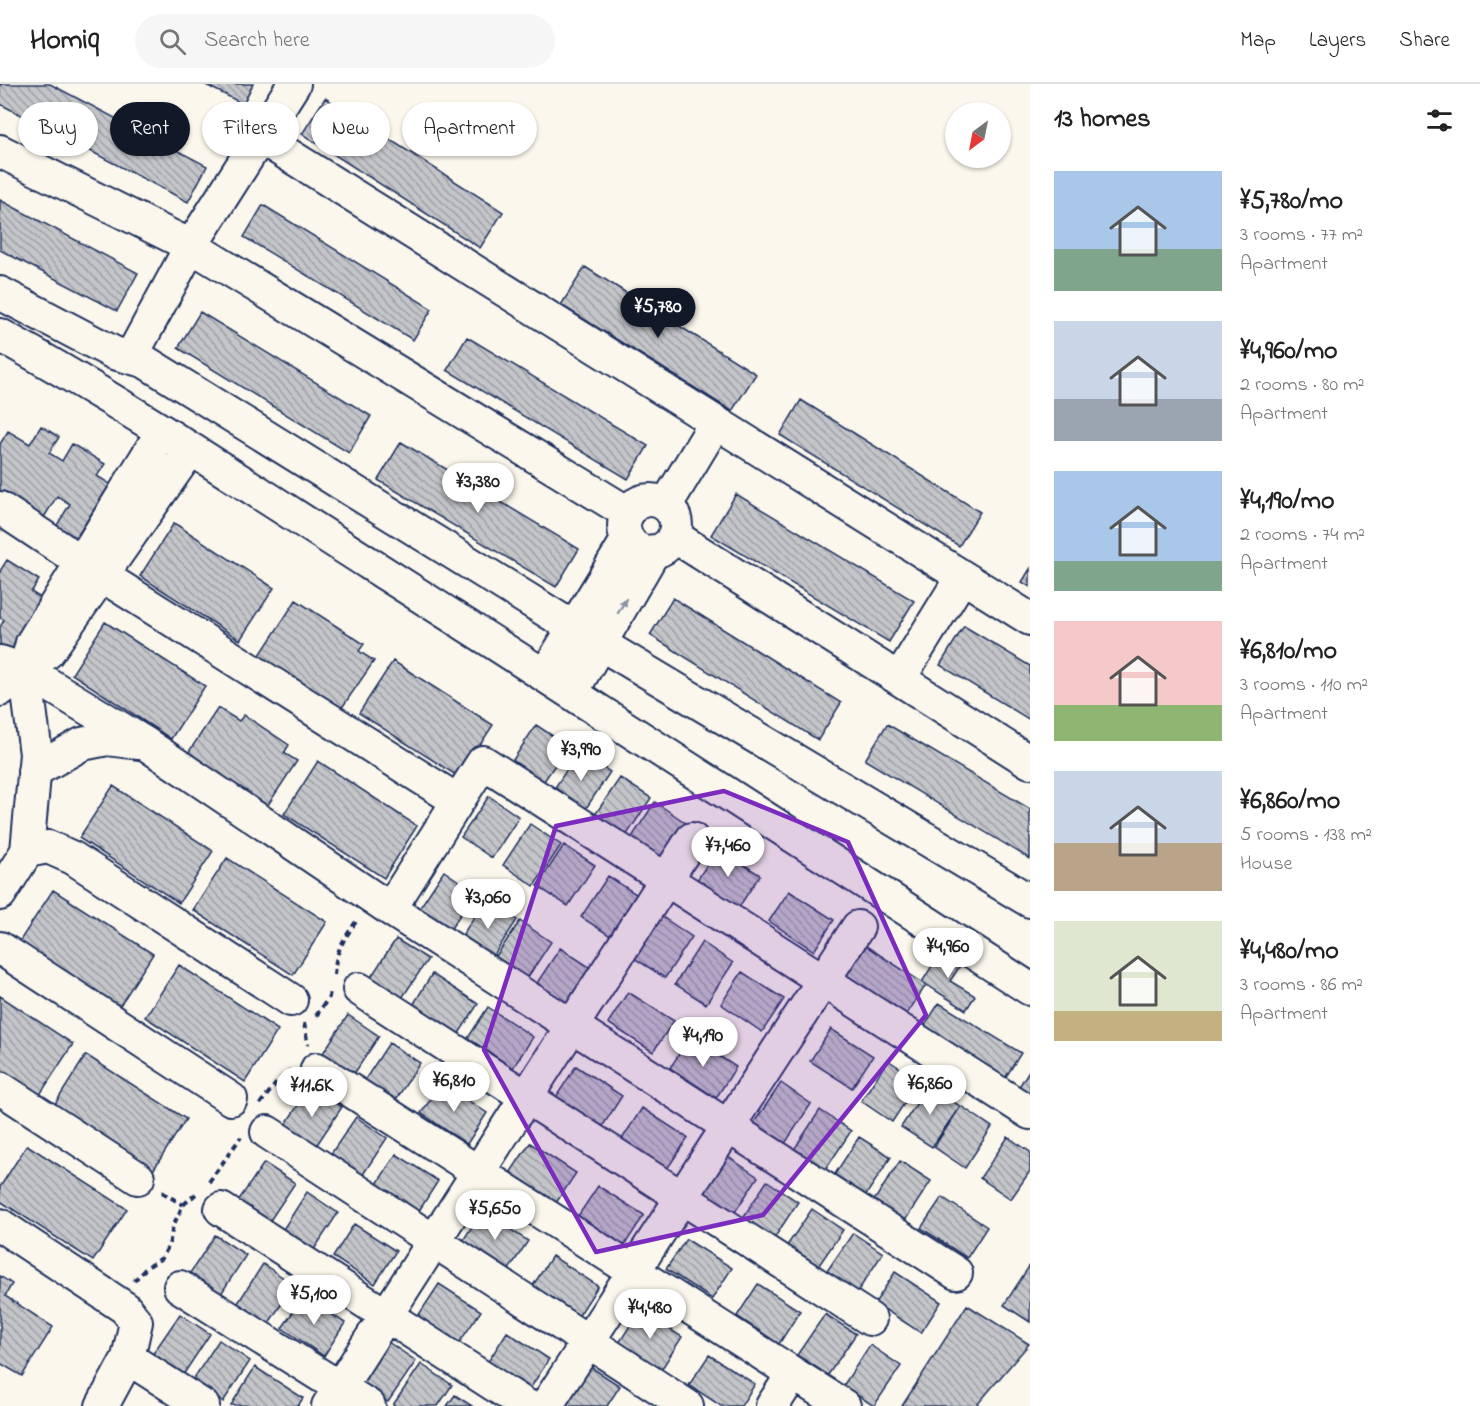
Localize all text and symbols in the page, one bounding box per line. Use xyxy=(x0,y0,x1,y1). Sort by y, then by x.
search box xyxy=(135,14,555,68)
text: Homiq xyxy=(30,21,99,62)
icon: search xyxy=(156,25,189,58)
text: Search here xyxy=(204,25,310,57)
text: Map xyxy=(1240,26,1276,56)
text: Layers xyxy=(1309,26,1366,56)
text: Share xyxy=(1399,26,1450,56)
text: 13 homes xyxy=(1054,101,1150,139)
chip: Buy xyxy=(18,102,98,156)
chip: Rent xyxy=(110,102,190,156)
chip: Filters xyxy=(202,102,299,156)
chip: New xyxy=(311,102,390,156)
chip: Apartment xyxy=(402,102,537,156)
north arrow xyxy=(945,102,1011,168)
map controls xyxy=(945,102,1011,168)
icon: filters xyxy=(1423,104,1456,137)
text: ¥5,780/mo xyxy=(1240,183,1343,221)
icon: home xyxy=(1102,195,1174,267)
text: 3 rooms · 77 m² xyxy=(1240,221,1363,250)
text: Apartment xyxy=(1240,250,1328,279)
pin: ¥5,780 xyxy=(609,288,707,339)
text: ¥5,780 xyxy=(634,293,682,322)
text: ¥4,960/mo xyxy=(1240,333,1338,371)
icon: home xyxy=(1102,345,1174,417)
text: 2 rooms · 80 m² xyxy=(1240,371,1365,400)
text: Apartment xyxy=(1240,400,1328,429)
pin: ¥3,380 xyxy=(429,463,527,514)
text: ¥3,380 xyxy=(456,468,500,497)
text: ¥4,190/mo xyxy=(1240,483,1334,521)
icon: home xyxy=(1102,495,1174,567)
text: 2 rooms · 74 m² xyxy=(1240,521,1365,550)
text: Apartment xyxy=(1240,550,1328,579)
one-way arrow xyxy=(617,598,628,614)
text: ¥6,810/mo xyxy=(1240,633,1337,671)
icon: home xyxy=(1102,645,1174,717)
text: 3 rooms · 110 m² xyxy=(1240,671,1368,700)
text: Apartment xyxy=(1240,700,1328,729)
pin: ¥3,990 xyxy=(532,731,630,782)
text: ¥3,990 xyxy=(561,736,601,765)
text: ¥6,860/mo xyxy=(1240,783,1340,821)
icon: home xyxy=(1102,795,1174,867)
text: 5 rooms · 138 m² xyxy=(1240,821,1372,850)
pin: ¥7,460 xyxy=(679,827,777,878)
text: ¥7,460 xyxy=(705,832,751,861)
text: House xyxy=(1240,850,1293,879)
pin: ¥3,060 xyxy=(439,879,537,930)
text: ¥3,060 xyxy=(465,884,511,913)
pin: ¥4,960 xyxy=(899,928,997,979)
text: ¥4,960 xyxy=(927,933,969,962)
text: ¥4,480/mo xyxy=(1240,933,1339,971)
icon: home xyxy=(1102,945,1174,1017)
text: 3 rooms · 86 m² xyxy=(1240,971,1363,1000)
text: Apartment xyxy=(1240,1000,1328,1029)
pin: ¥4,190 xyxy=(654,1017,752,1068)
text: ¥4,190 xyxy=(683,1022,723,1051)
pin: ¥6,810 xyxy=(405,1062,503,1113)
pin: ¥6,860 xyxy=(881,1065,979,1116)
pin: ¥11.6K xyxy=(263,1067,361,1118)
text: ¥6,810 xyxy=(433,1067,475,1096)
text: ¥6,860 xyxy=(908,1070,952,1099)
text: ¥11.6K xyxy=(290,1072,334,1101)
pin: ¥5,650 xyxy=(446,1190,544,1241)
text: ¥5,650 xyxy=(469,1195,521,1224)
pin: ¥5,100 xyxy=(265,1275,363,1326)
text: ¥5,100 xyxy=(291,1280,337,1309)
pin: ¥4,480 xyxy=(601,1289,699,1340)
text: ¥4,480 xyxy=(628,1294,672,1323)

